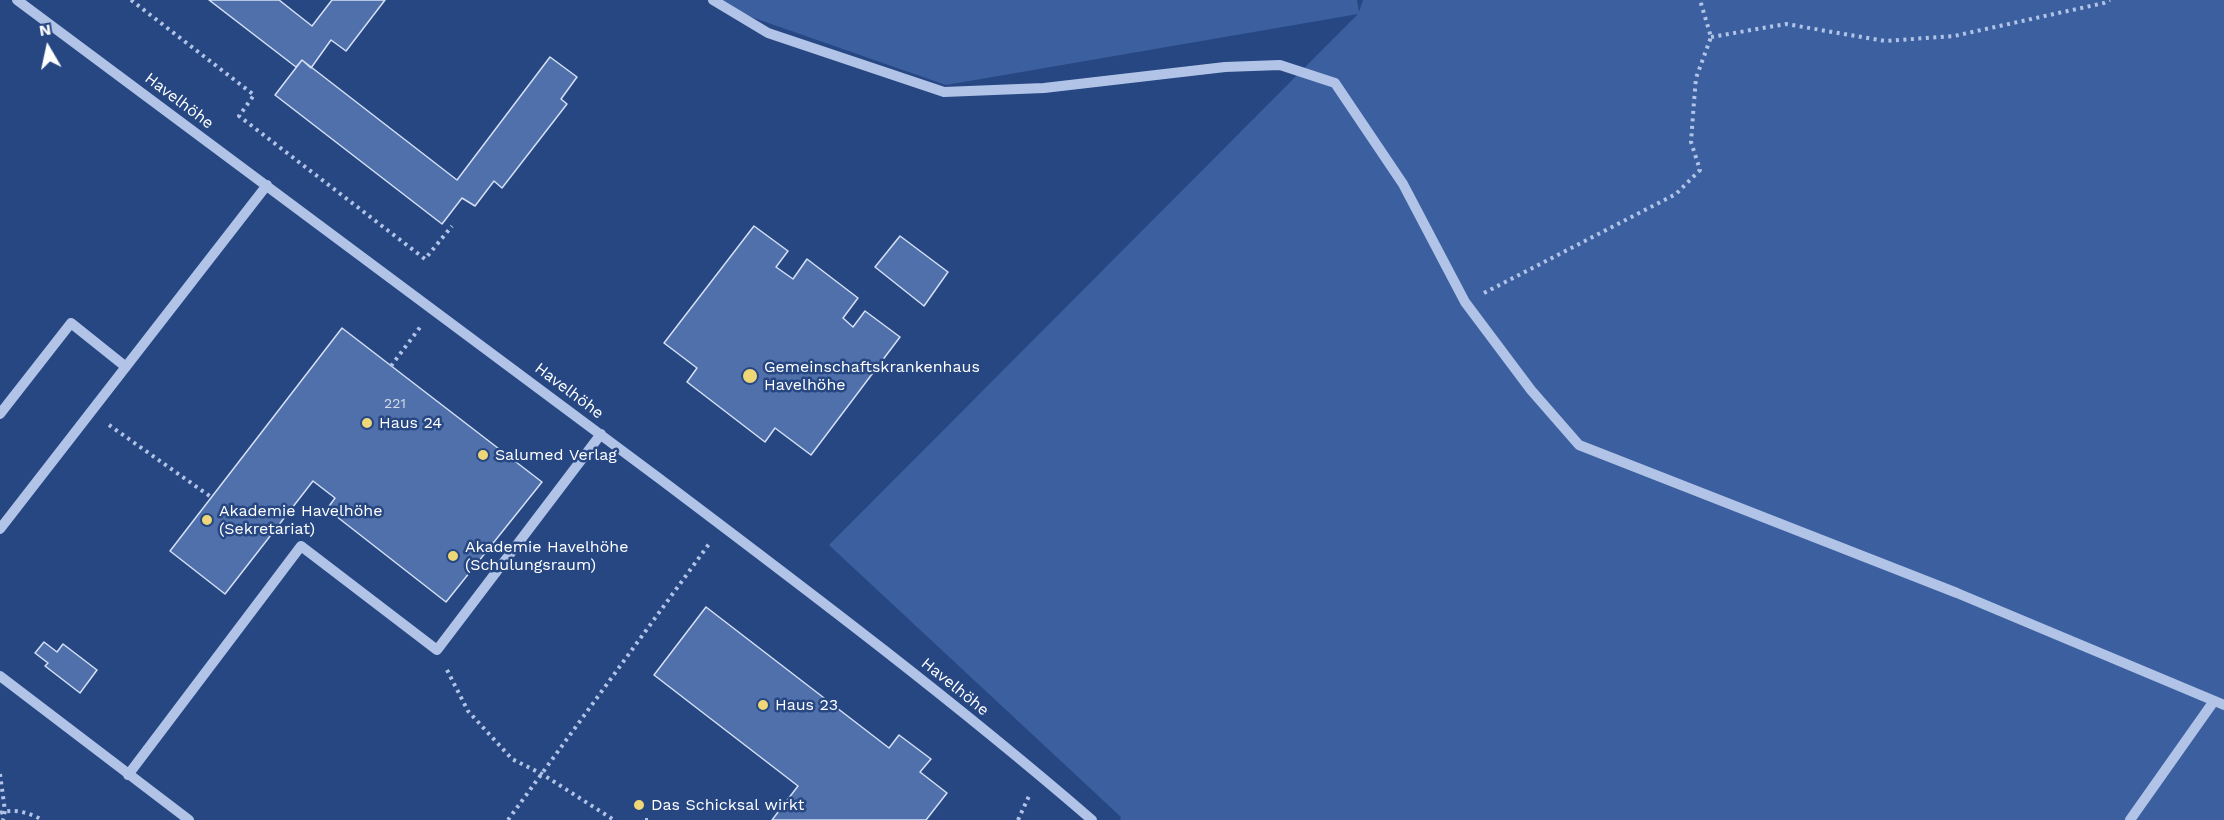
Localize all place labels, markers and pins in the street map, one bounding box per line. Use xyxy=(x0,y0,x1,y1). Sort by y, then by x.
place label: Gemeinschaftskrankenhaus Havelhöhe xyxy=(764,357,980,395)
marker: Gemeinschaftskrankenhaus Havelhöhe xyxy=(741,367,759,385)
place label: Haus 24 xyxy=(379,413,442,433)
marker: Haus 24 xyxy=(360,416,374,430)
place label: Salumed Verlag xyxy=(495,445,617,465)
marker: Salumed Verlag xyxy=(476,448,490,462)
place label: Akademie Havelhöhe (Sekretariat) xyxy=(219,501,383,539)
marker: Akademie Havelhöhe (Sekretariat) xyxy=(200,513,214,527)
place label: Akademie Havelhöhe (Schulungsraum) xyxy=(465,537,629,575)
marker: Akademie Havelhöhe (Schulungsraum) xyxy=(446,549,460,563)
place label: Haus 23 xyxy=(775,695,838,715)
marker: Haus 23 xyxy=(756,698,770,712)
place label: Das Schicksal wirkt xyxy=(651,795,804,815)
marker: Das Schicksal wirkt xyxy=(632,798,646,812)

